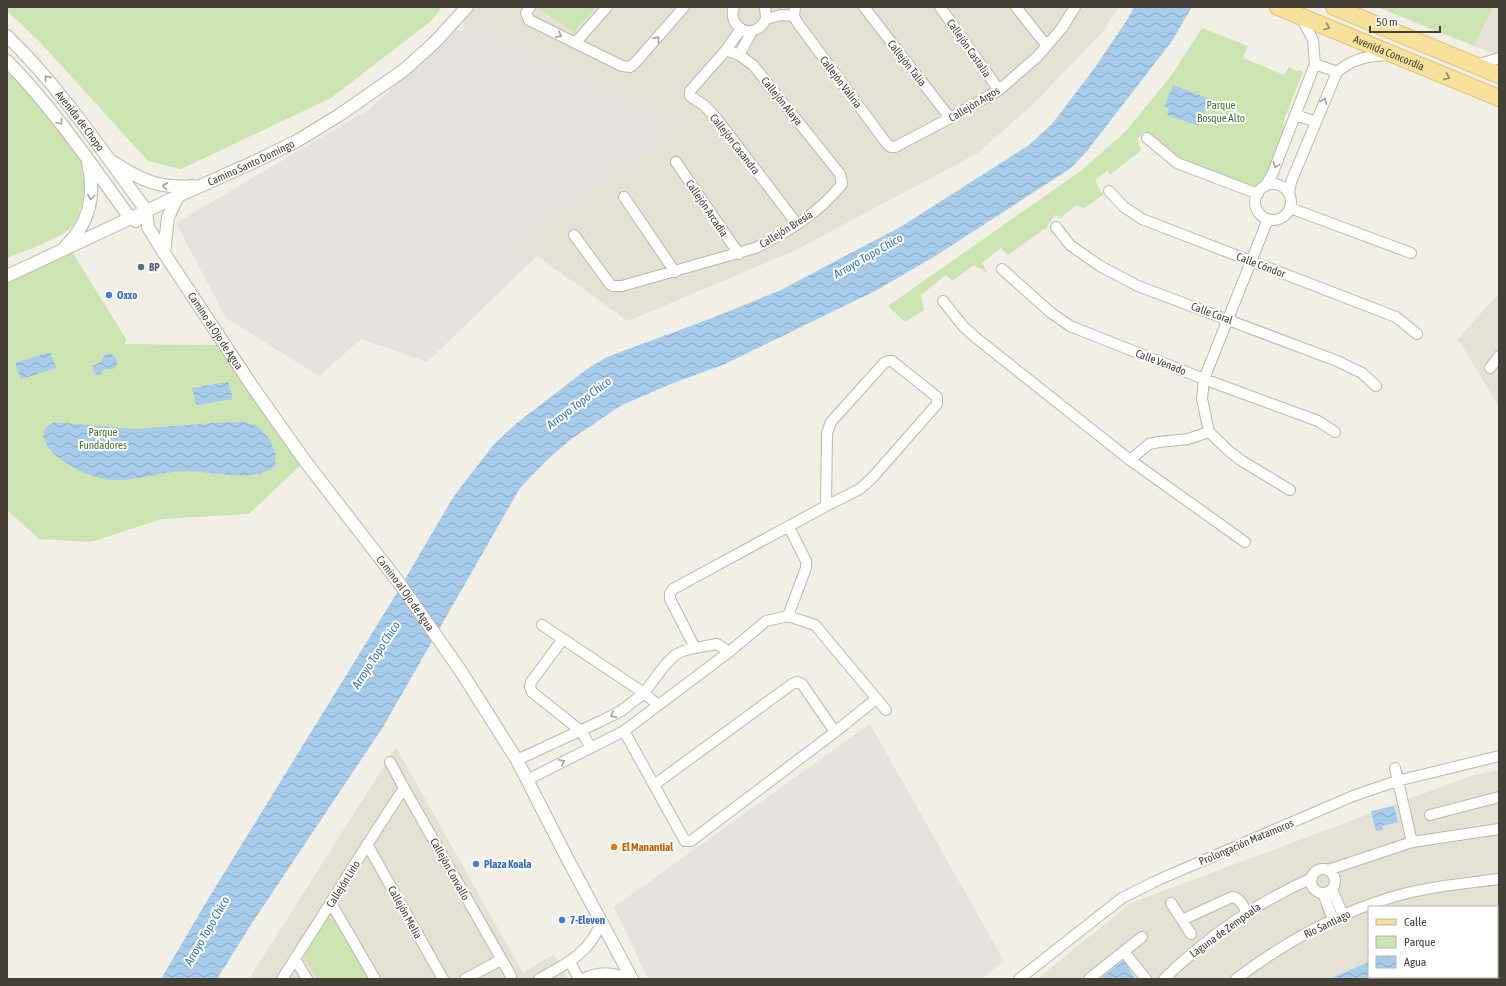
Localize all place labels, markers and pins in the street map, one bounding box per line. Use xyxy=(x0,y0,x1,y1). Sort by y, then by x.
place label: BP xyxy=(149,261,160,273)
marker: BP xyxy=(136,262,146,272)
place label: Oxxo xyxy=(117,289,137,301)
marker: Oxxo xyxy=(104,290,114,300)
place label: El Manantial xyxy=(622,841,674,853)
marker: El Manantial xyxy=(609,842,619,852)
place label: Plaza Koala xyxy=(484,858,532,870)
marker: Plaza Koala xyxy=(471,859,481,869)
place label: 7-Eleven xyxy=(570,914,605,926)
marker: 7-Eleven xyxy=(557,915,567,925)

